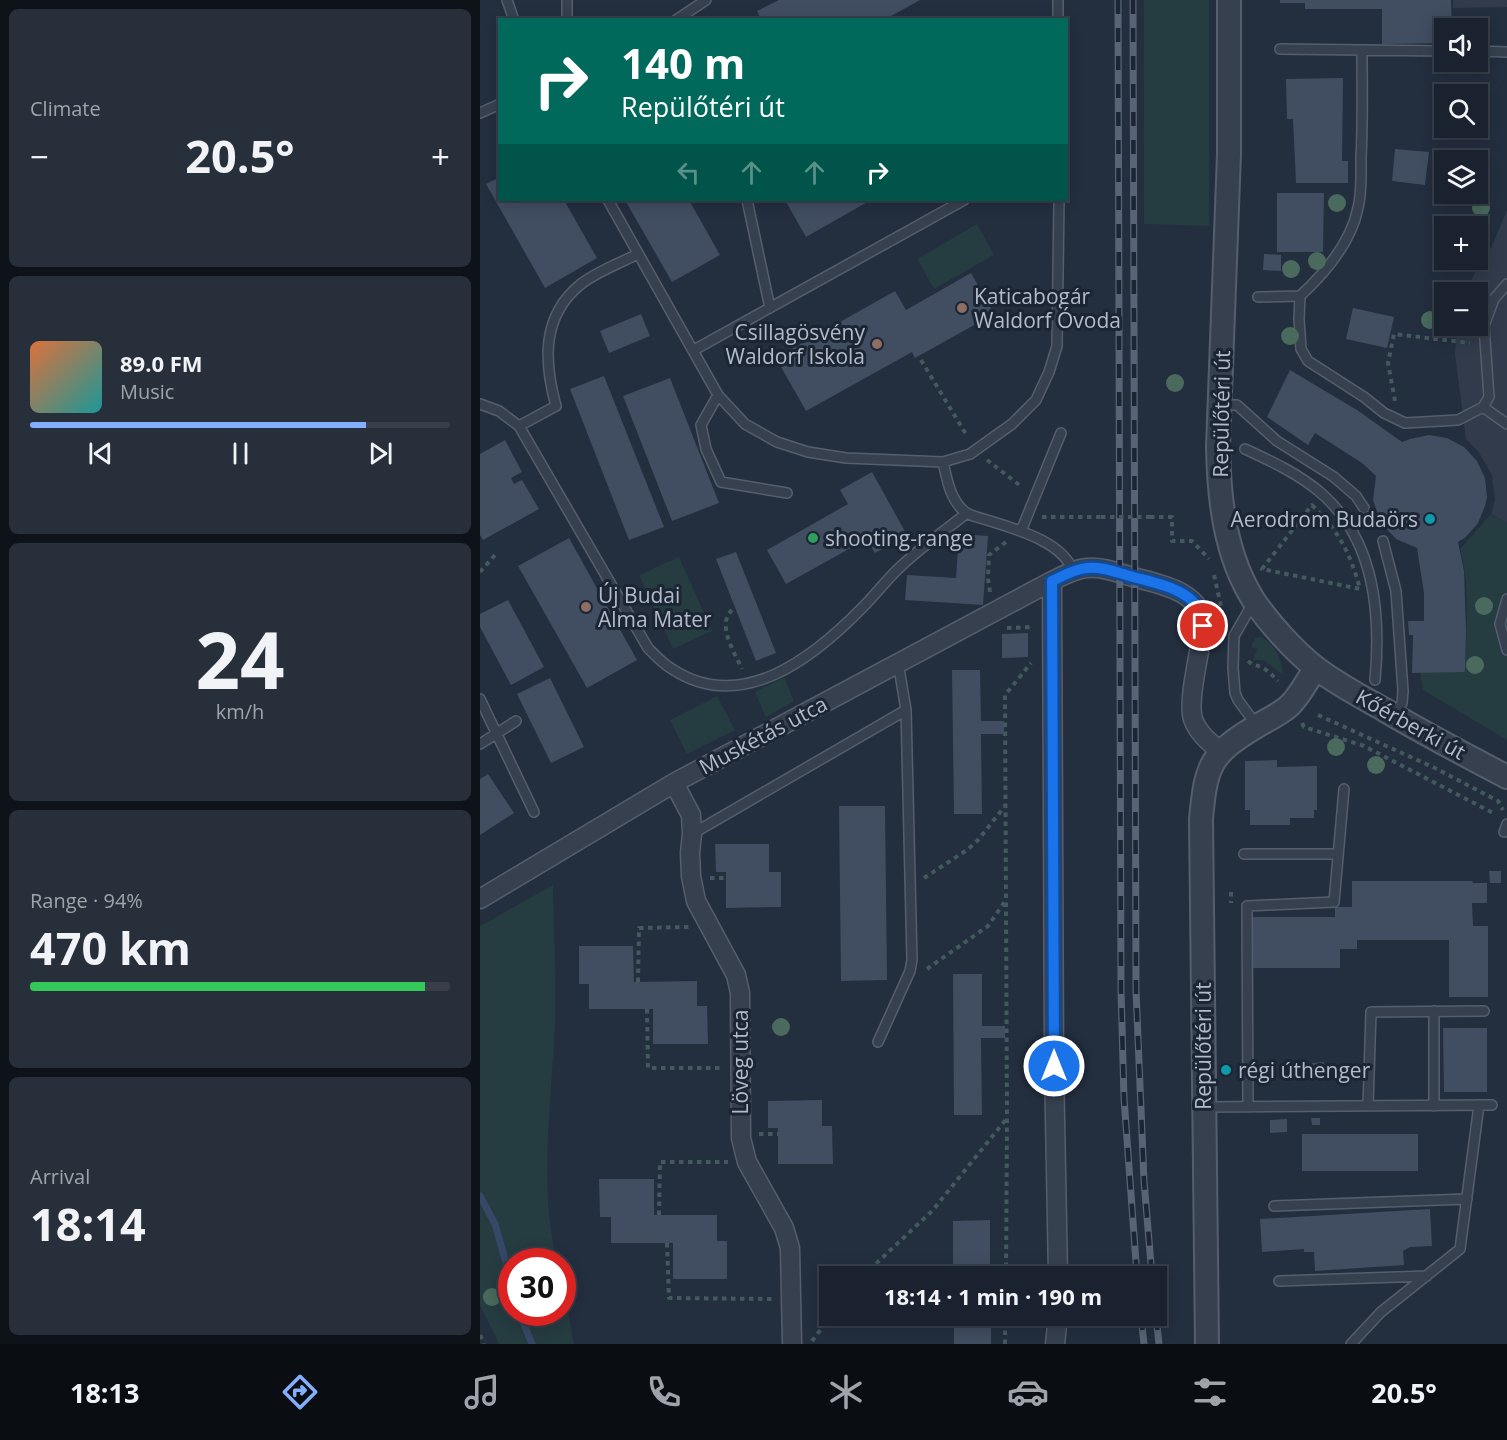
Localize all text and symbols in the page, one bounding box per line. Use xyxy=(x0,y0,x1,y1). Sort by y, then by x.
map controls xyxy=(1434,18,1488,336)
button: sound xyxy=(1434,18,1488,72)
text: 140 m xyxy=(621,34,745,91)
icon: right xyxy=(522,42,600,120)
button: search xyxy=(1434,84,1488,138)
text: Repülőtéri út xyxy=(621,88,785,125)
text: Climate xyxy=(30,95,101,122)
text: 20.5° xyxy=(185,125,295,186)
text: − xyxy=(30,134,49,179)
text: + xyxy=(431,134,450,179)
button: layers xyxy=(1434,150,1488,204)
icon: left xyxy=(672,156,705,189)
icon: ahead xyxy=(735,156,768,189)
icon: ahead xyxy=(798,156,831,189)
icon: right xyxy=(861,156,894,189)
button: + xyxy=(1434,216,1488,270)
place label: Katicabogár Waldorf Óvoda xyxy=(974,282,1121,334)
button: − xyxy=(1434,282,1488,336)
marker: Katicabogár Waldorf Óvoda xyxy=(955,301,969,315)
place label: Csillagösvény Waldorf Iskola xyxy=(726,318,865,370)
marker: Csillagösvény Waldorf Iskola xyxy=(870,337,884,351)
text: 89.0 FM xyxy=(120,348,203,378)
street label: Repülőtéri út xyxy=(1206,350,1236,478)
text: Music xyxy=(120,378,174,405)
icon: previous xyxy=(84,437,117,470)
icon: pause xyxy=(224,437,257,470)
icon: next xyxy=(364,437,397,470)
place label: Aerodrom Budaörs xyxy=(1231,505,1418,533)
marker: Aerodrom Budaörs xyxy=(1423,512,1437,526)
place label: shooting-range xyxy=(825,524,973,552)
marker: shooting-range xyxy=(806,531,820,545)
place label: Új Budai Alma Mater xyxy=(598,581,712,633)
marker: Új Budai Alma Mater xyxy=(579,600,593,614)
pin xyxy=(1177,600,1228,651)
text: 24 xyxy=(195,606,285,712)
icon: arrive xyxy=(1186,609,1219,642)
street label: Kőérberki út xyxy=(1351,682,1471,766)
street label: Muskétás utca xyxy=(694,689,832,781)
text: km/h xyxy=(216,698,264,725)
text: Range · 94% xyxy=(30,887,143,914)
text: 470 km xyxy=(30,917,191,978)
street label: Repülőtéri út xyxy=(1189,982,1217,1110)
street label: Löveg utca xyxy=(726,1010,754,1114)
position arrow xyxy=(1022,1034,1086,1098)
place label: régi úthenger xyxy=(1238,1056,1371,1084)
marker: régi úthenger xyxy=(1219,1063,1233,1077)
text: Arrival xyxy=(30,1163,90,1190)
text: 18:14 xyxy=(30,1193,146,1254)
speed limit sign: 30 xyxy=(498,1248,576,1326)
text: 18:14 · 1 min · 190 m xyxy=(884,1281,1102,1311)
icon: directions xyxy=(279,1371,321,1413)
icon: music xyxy=(461,1371,503,1413)
icon: phone xyxy=(643,1371,685,1413)
icon: climate xyxy=(825,1371,867,1413)
icon: car xyxy=(1007,1371,1049,1413)
icon: filters xyxy=(1189,1371,1231,1413)
text: 18:13 xyxy=(70,1374,139,1411)
text: 20.5° xyxy=(1371,1374,1437,1411)

